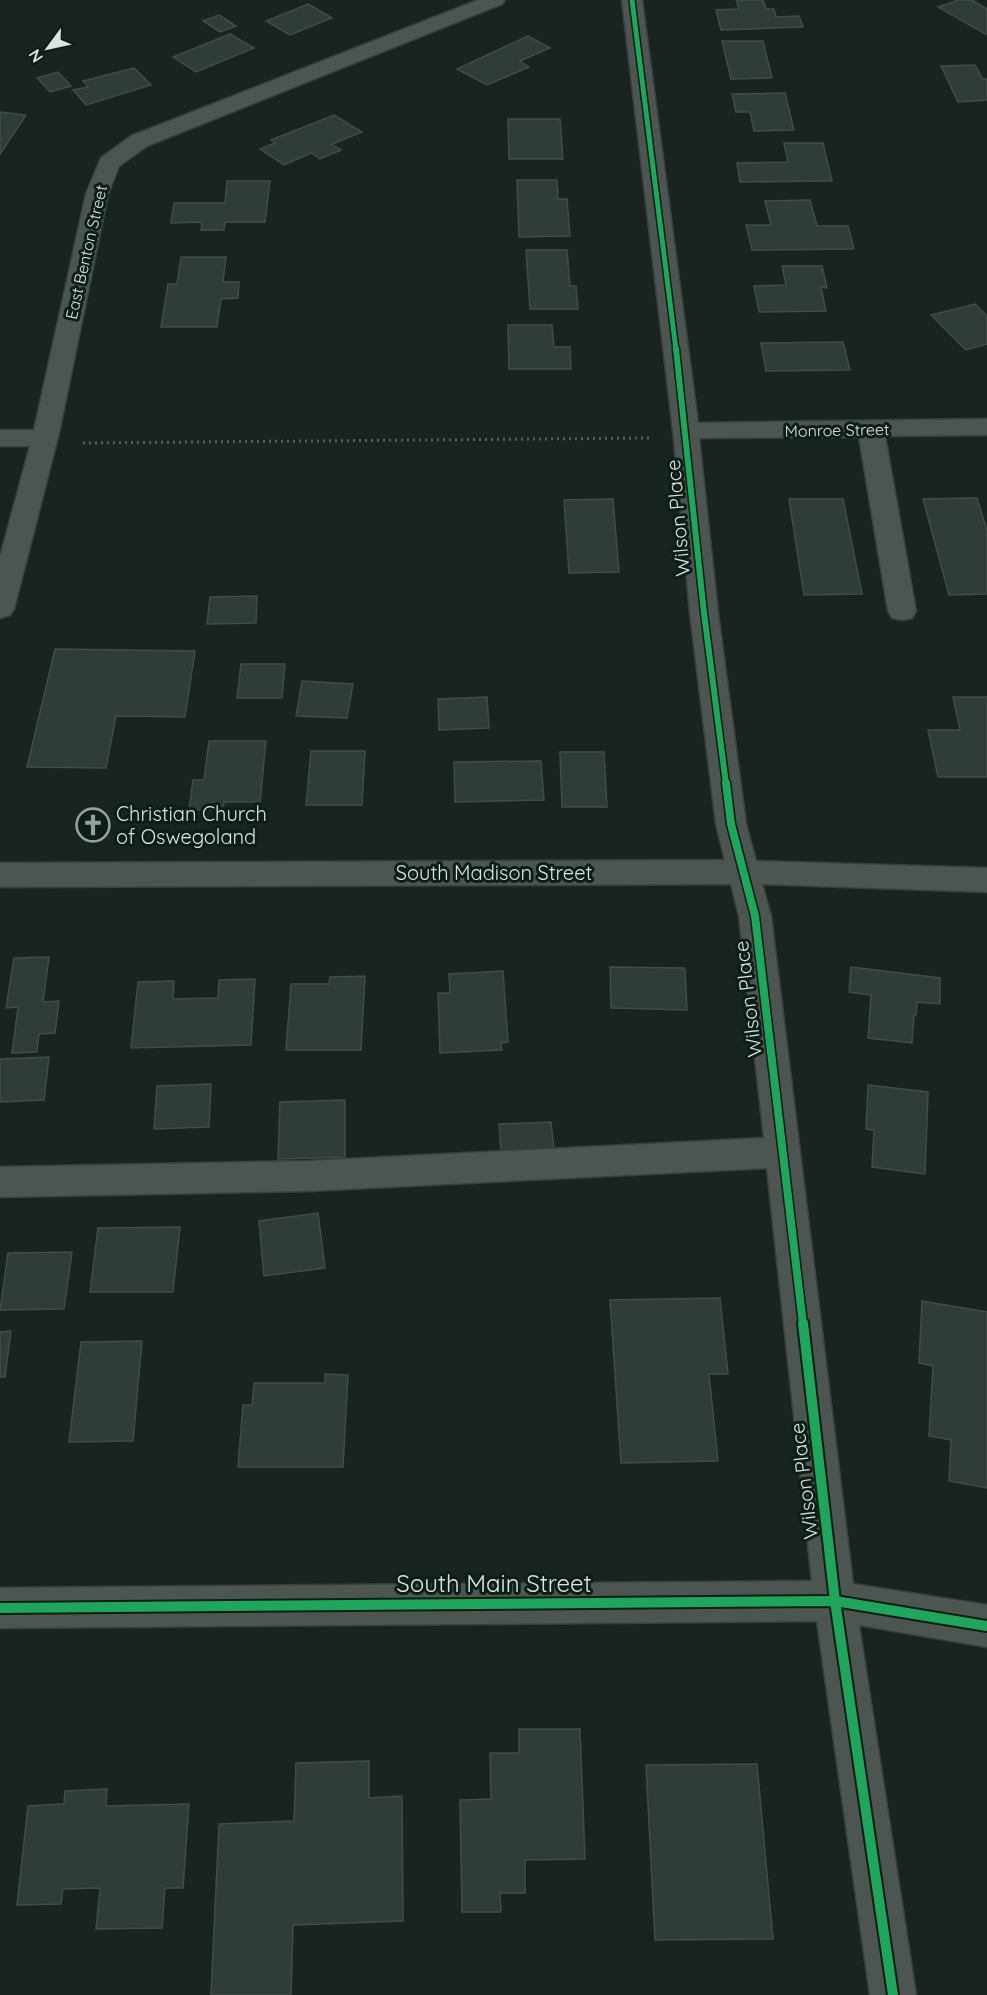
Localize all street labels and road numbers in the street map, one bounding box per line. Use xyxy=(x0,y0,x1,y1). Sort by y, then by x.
street label: East Benton Street xyxy=(61,183,111,321)
street label: Monroe Street xyxy=(784,419,890,441)
street label: Wilson Place xyxy=(660,459,695,577)
street label: South Madison Street xyxy=(396,860,592,885)
street label: Wilson Place xyxy=(728,939,767,1059)
street label: Wilson Place xyxy=(784,1421,823,1541)
street label: South Main Street xyxy=(396,1568,592,1598)

